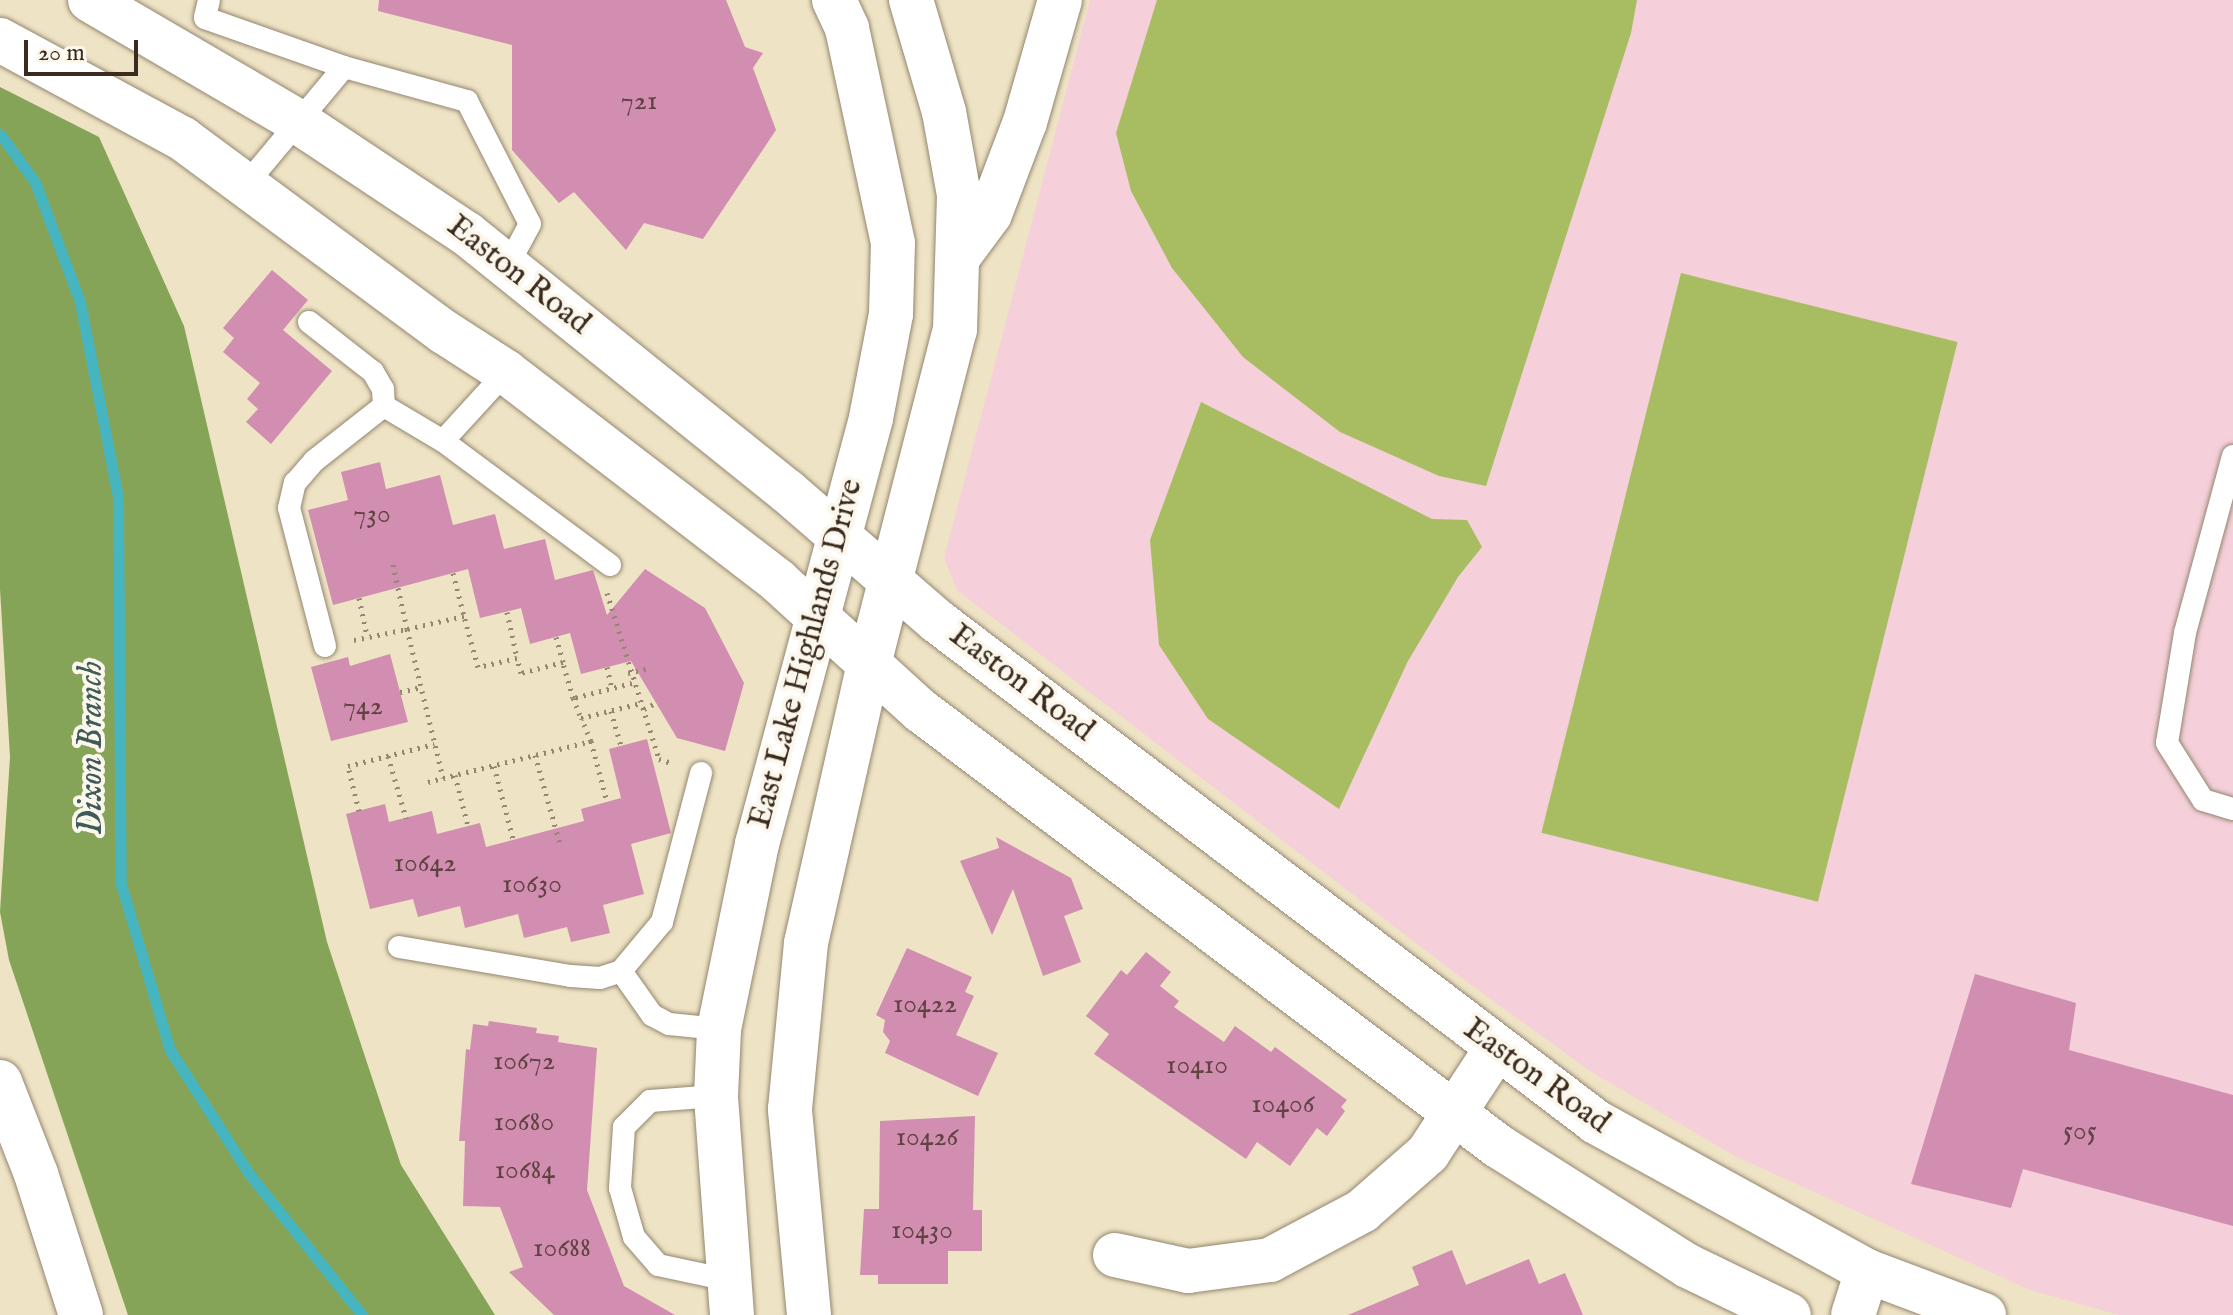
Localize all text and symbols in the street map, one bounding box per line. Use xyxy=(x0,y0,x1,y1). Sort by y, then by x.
scale bar xyxy=(28,24,142,74)
text: 20 m xyxy=(38,38,85,69)
house number: 721 xyxy=(621,85,657,119)
street label: Easton Road xyxy=(439,208,597,344)
street label: East Lake Highlands Drive xyxy=(742,475,872,833)
house number: 730 xyxy=(353,498,391,532)
street label: Easton Road xyxy=(941,617,1101,751)
water label: Dixon Branch xyxy=(72,661,112,835)
house number: 742 xyxy=(343,690,383,724)
house number: 10642 xyxy=(394,847,456,881)
house number: 10630 xyxy=(502,868,562,902)
house number: 10422 xyxy=(893,988,957,1022)
street label: Easton Road xyxy=(1455,1011,1617,1143)
house number: 10672 xyxy=(493,1045,555,1079)
house number: 10410 xyxy=(1166,1049,1228,1083)
house number: 10406 xyxy=(1251,1088,1315,1122)
house number: 10680 xyxy=(494,1106,554,1140)
house number: 505 xyxy=(2063,1115,2097,1149)
house number: 10426 xyxy=(896,1121,958,1155)
house number: 10684 xyxy=(495,1154,555,1188)
house number: 10430 xyxy=(891,1214,953,1248)
house number: 10688 xyxy=(533,1232,591,1266)

